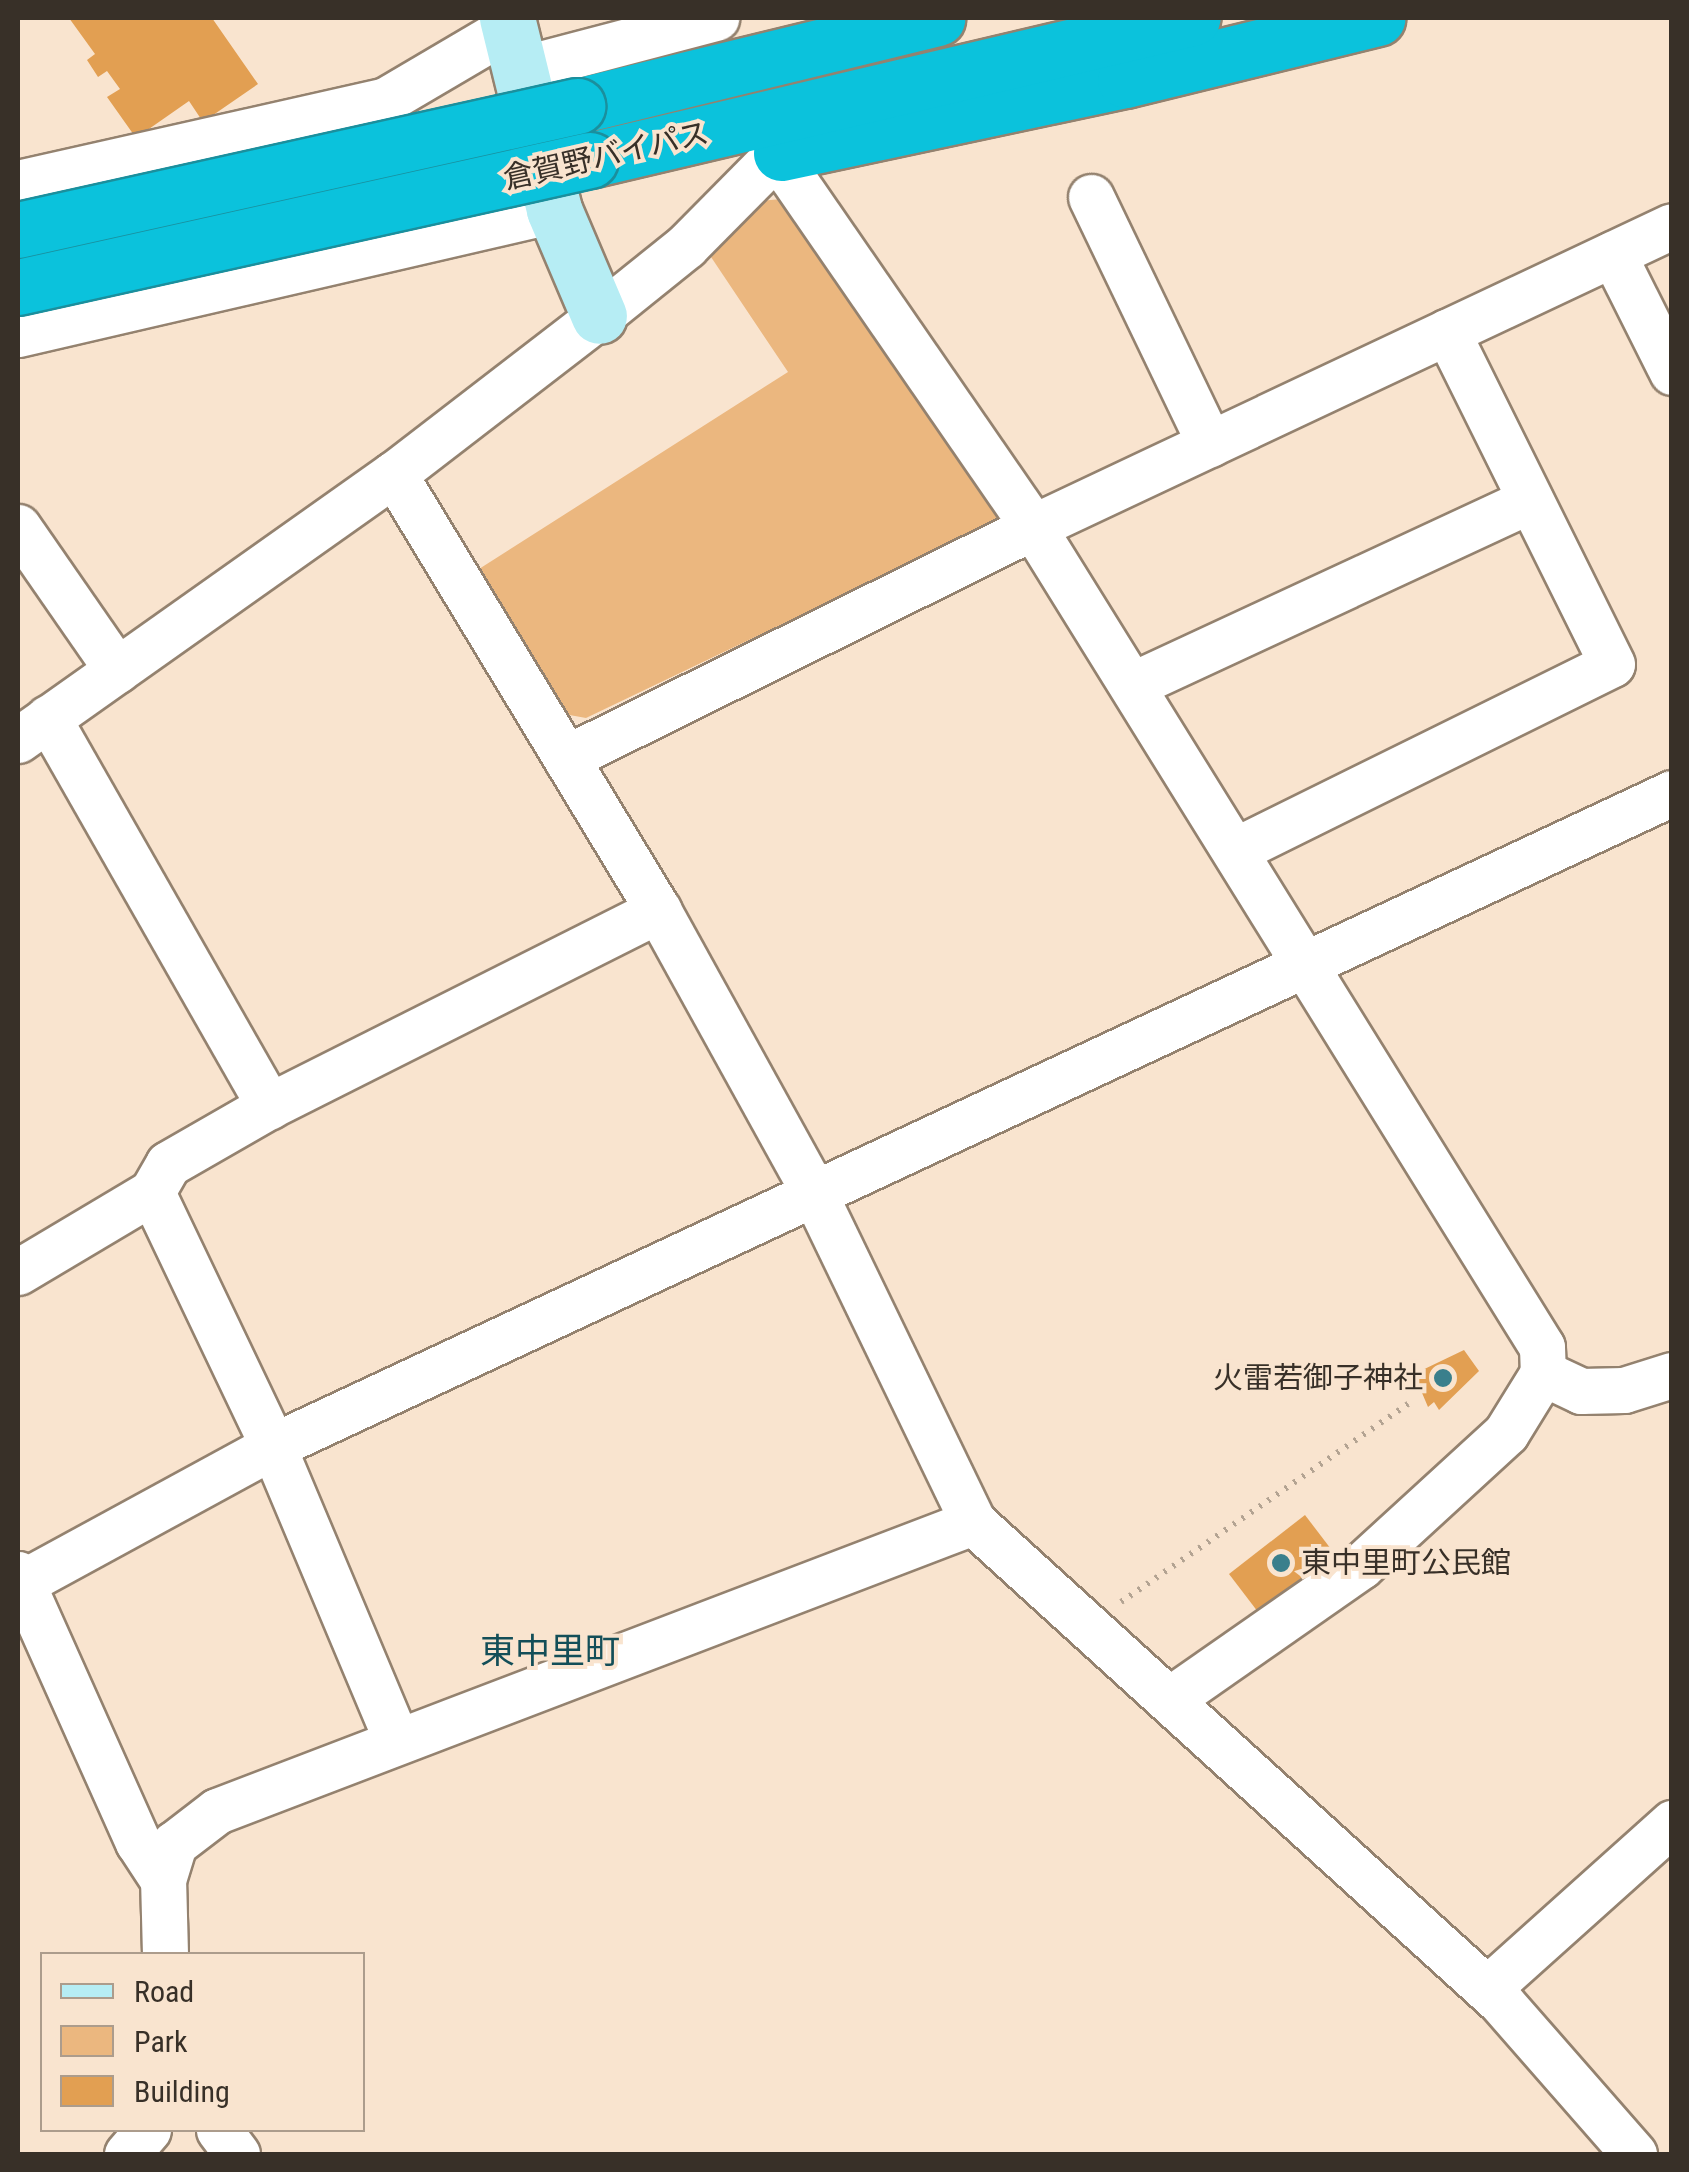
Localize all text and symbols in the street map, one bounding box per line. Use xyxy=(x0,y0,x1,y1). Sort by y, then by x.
street label: 倉賀野バイパス xyxy=(500,115,712,197)
place label: 火雷若御子神社 xyxy=(1213,1360,1423,1396)
marker: 火雷若御子神社 xyxy=(1432,1367,1454,1389)
place label: 東中里町公民館 xyxy=(1301,1545,1511,1581)
marker: 東中里町公民館 xyxy=(1270,1552,1292,1574)
district label: 東中里町 xyxy=(480,1631,620,1673)
legend xyxy=(40,1952,365,2132)
text: Road xyxy=(134,1974,194,2009)
text: Park xyxy=(134,2024,188,2059)
text: Building xyxy=(134,2074,230,2109)

